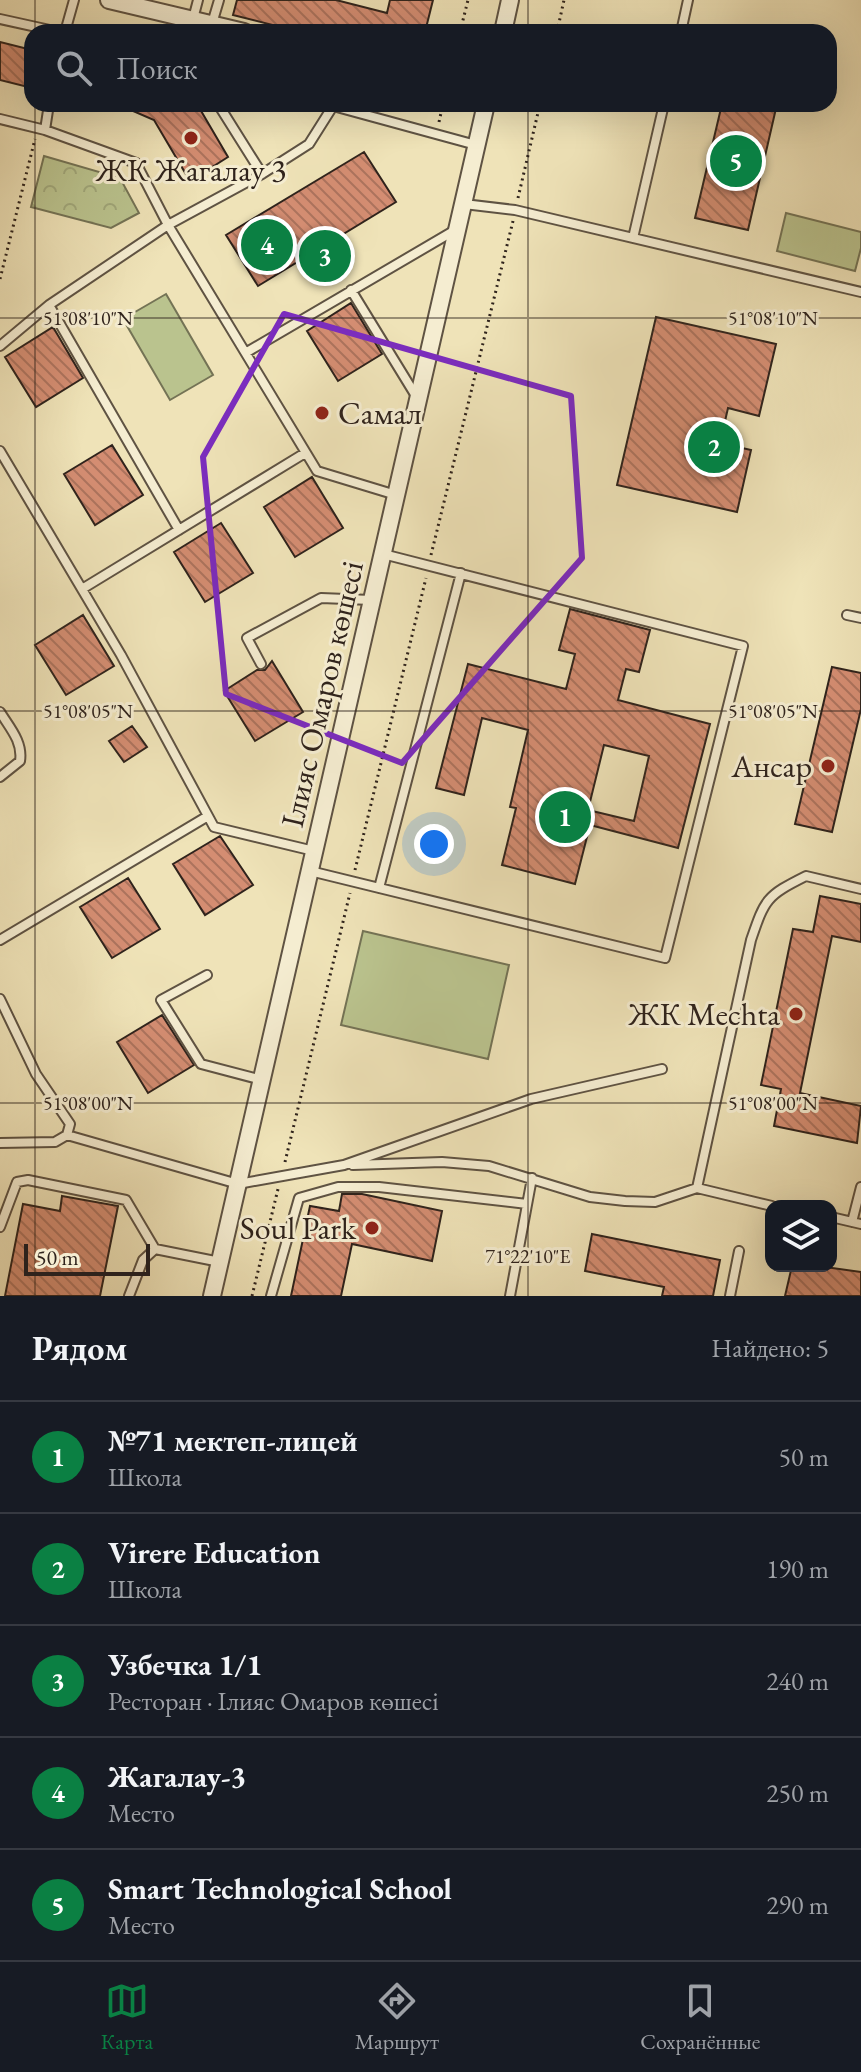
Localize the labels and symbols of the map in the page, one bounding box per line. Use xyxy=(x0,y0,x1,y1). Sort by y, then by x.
marker: ЖК Жагалау 3 xyxy=(182,129,200,147)
pin: 5 xyxy=(710,131,762,191)
place label: ЖК Жагалау 3 xyxy=(95,149,286,191)
pin: 4 xyxy=(241,215,293,275)
pin: 3 xyxy=(299,226,351,286)
text: 51°08'10"N xyxy=(43,305,133,331)
text: 51°08'10"N xyxy=(728,305,818,331)
place label: Самал xyxy=(338,392,422,434)
marker: Самал xyxy=(313,404,331,422)
pin: 2 xyxy=(688,417,740,477)
street label: Ілияс Омаров көшесі xyxy=(271,557,373,831)
text: 51°08'05"N xyxy=(43,698,133,724)
text: 51°08'05"N xyxy=(728,698,818,724)
place label: Ансар xyxy=(730,745,812,787)
marker: Ансар xyxy=(819,757,837,775)
pin: 1 xyxy=(539,787,591,847)
your location xyxy=(414,824,454,864)
place label: ЖК Mechta xyxy=(627,993,780,1035)
marker: ЖК Mechta xyxy=(787,1005,805,1023)
text: 51°08'00"N xyxy=(43,1090,133,1116)
text: 51°08'00"N xyxy=(728,1090,818,1116)
place label: Soul Park xyxy=(240,1207,357,1249)
marker: Soul Park xyxy=(363,1219,381,1237)
scale bar xyxy=(24,1240,150,1276)
text: 71°22'10"E xyxy=(485,1243,571,1269)

